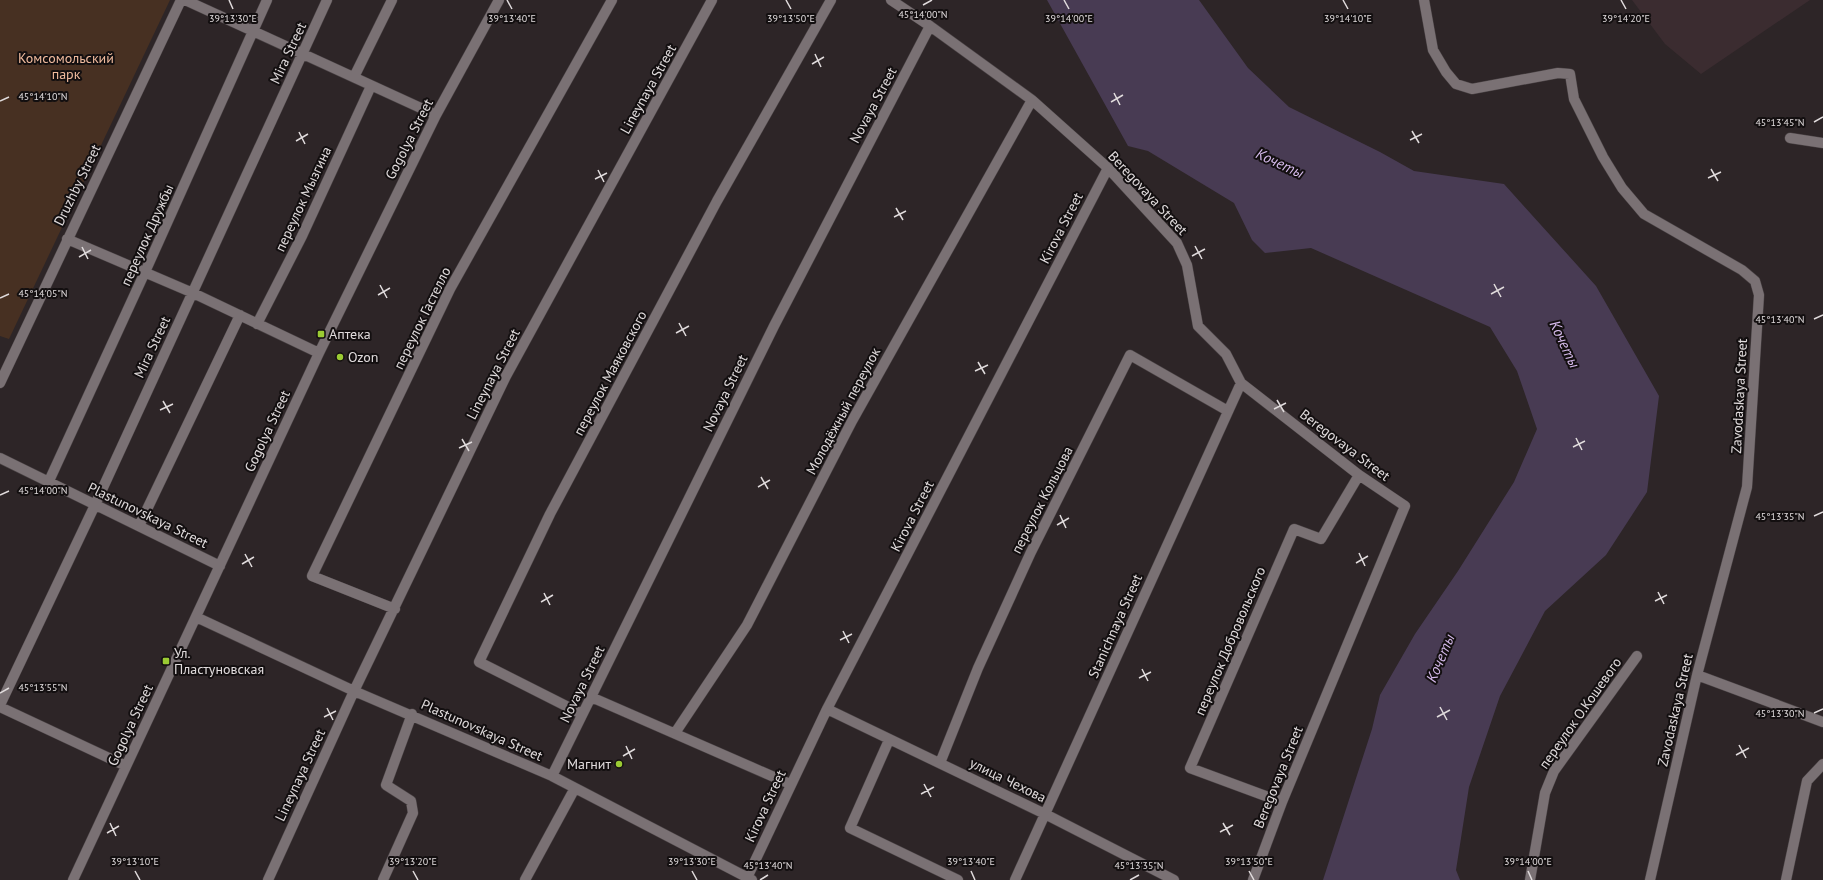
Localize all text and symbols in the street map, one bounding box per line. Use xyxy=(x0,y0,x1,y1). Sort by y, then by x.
text: 45°14'00"N xyxy=(898,8,948,21)
text: 39°13'30"E xyxy=(209,12,257,25)
text: 39°13'40"E xyxy=(488,12,536,25)
text: 39°13'50"E xyxy=(767,12,815,25)
text: 39°14'00"E xyxy=(1045,12,1093,25)
text: 39°14'10"E xyxy=(1324,12,1372,25)
text: 39°14'20"E xyxy=(1602,12,1650,25)
street label: Mira Street xyxy=(266,19,310,87)
street label: Lineynaya Street xyxy=(616,41,680,137)
park label: Комсомольский парк xyxy=(18,49,114,83)
street label: Novaya Street xyxy=(845,64,901,146)
text: 45°14'10"N xyxy=(18,90,68,103)
street label: Gogolya Street xyxy=(381,95,437,182)
text: 45°13'45"N xyxy=(1755,116,1805,129)
street label: Druzhby Street xyxy=(50,141,105,229)
street label: переулок Мызгина xyxy=(271,143,335,255)
water label: Кочеты xyxy=(1253,144,1307,182)
street label: Beregovaya Street xyxy=(1104,147,1192,239)
street label: переулок Дружбы xyxy=(117,181,177,289)
street label: Kirova Street xyxy=(1035,189,1087,267)
street label: переулок Гастелло xyxy=(389,264,455,372)
text: 45°14'05"N xyxy=(18,287,68,300)
street label: переулок Маяковского xyxy=(569,307,651,439)
street label: Mira Street xyxy=(130,313,174,381)
text: 45°13'40"N xyxy=(1755,313,1805,326)
water label: Кочеты xyxy=(1546,317,1584,371)
place label: Аптека xyxy=(329,325,371,343)
street label: Lineynaya Street xyxy=(462,325,524,422)
marker: Аптека xyxy=(316,329,326,339)
street label: Zavodaskaya Street xyxy=(1727,338,1751,454)
street label: Молодёжный переулок xyxy=(802,344,884,478)
place label: Ozon xyxy=(348,348,378,366)
street label: Novaya Street xyxy=(699,351,751,434)
marker: Ozon xyxy=(335,352,345,362)
street label: Gogolya Street xyxy=(240,387,294,475)
street label: Beregovaya Street xyxy=(1296,405,1394,485)
street label: переулок Кольцова xyxy=(1007,443,1077,557)
street label: Kirova Street xyxy=(886,477,938,555)
street label: Plastunovskaya Street xyxy=(85,478,211,552)
text: 45°14'00"N xyxy=(18,484,68,497)
text: 45°13'35"N xyxy=(1755,510,1805,523)
street label: переулок Добровольского xyxy=(1191,564,1269,718)
street label: Stanichnaya Street xyxy=(1084,571,1146,681)
water label: Кочеты xyxy=(1421,631,1459,685)
street label: Novaya Street xyxy=(556,642,608,725)
place label: Ул. Пластуновская xyxy=(174,644,264,678)
street label: Zavodaskaya Street xyxy=(1653,652,1697,768)
street label: переулок О.Кошевого xyxy=(1535,654,1625,772)
marker: Ул. Пластуновская xyxy=(161,656,171,666)
text: 45°13'55"N xyxy=(18,681,68,694)
street label: Gogolya Street xyxy=(103,681,157,769)
street label: Plastunovskaya Street xyxy=(418,695,546,765)
text: 45°13'30"N xyxy=(1755,707,1805,720)
street label: Beregovaya Street xyxy=(1249,723,1307,831)
street label: Lineynaya Street xyxy=(271,726,329,824)
street label: улица Чехова xyxy=(967,754,1049,806)
place label: Магнит xyxy=(567,755,611,773)
marker: Магнит xyxy=(614,759,624,769)
street label: Kirova Street xyxy=(740,767,790,845)
text: 39°13'10"E xyxy=(111,855,159,868)
text: 39°13'20"E xyxy=(389,855,437,868)
text: 39°13'30"E xyxy=(668,855,716,868)
text: 39°13'40"E xyxy=(947,855,995,868)
text: 39°13'50"E xyxy=(1225,855,1273,868)
text: 39°14'00"E xyxy=(1504,855,1552,868)
text: 45°13'40"N xyxy=(743,859,793,872)
text: 45°13'35"N xyxy=(1114,859,1164,872)

